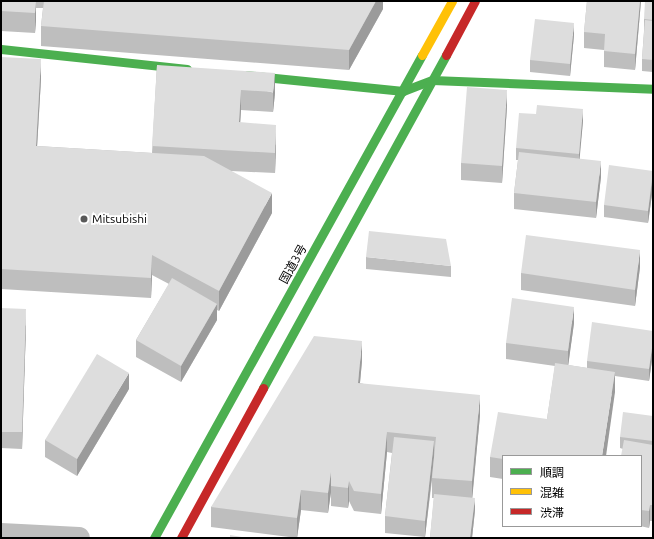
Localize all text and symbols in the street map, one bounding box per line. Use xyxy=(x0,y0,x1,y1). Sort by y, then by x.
place label: Mitsubishi xyxy=(92,212,147,226)
marker: Mitsubishi xyxy=(79,214,89,224)
street label: 国道3号 xyxy=(276,242,310,286)
legend xyxy=(502,455,642,527)
text: 順調 xyxy=(540,466,564,479)
text: 混雑 xyxy=(540,486,564,499)
text: 渋滞 xyxy=(540,506,564,519)

